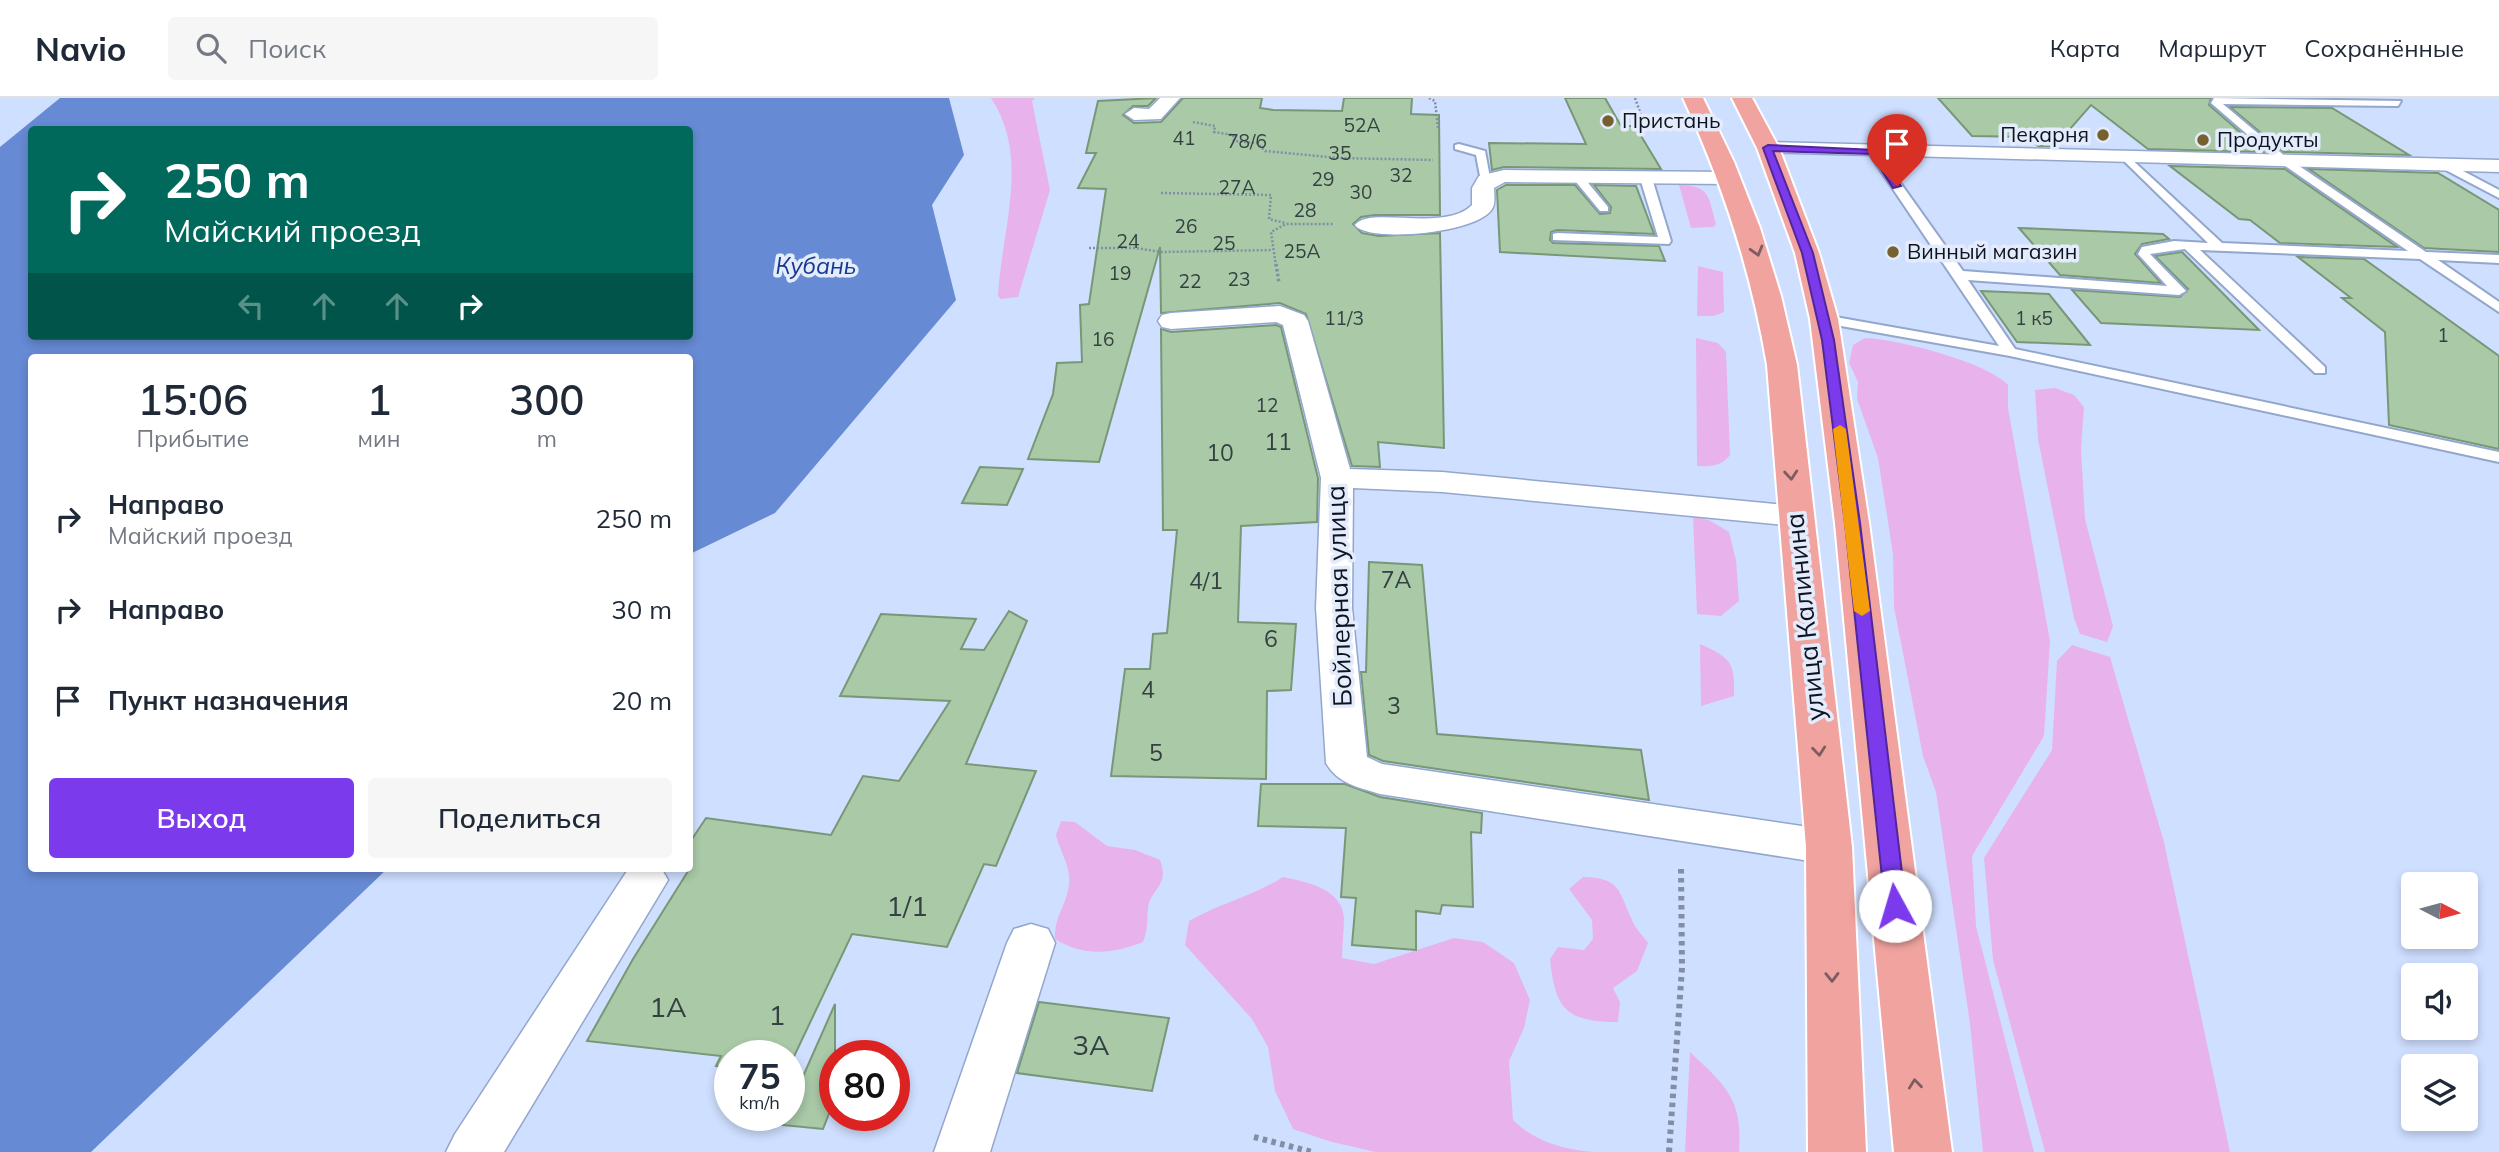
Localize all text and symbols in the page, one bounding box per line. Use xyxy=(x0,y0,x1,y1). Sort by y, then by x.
search box xyxy=(168,17,658,80)
text: Navio xyxy=(35,28,126,69)
icon: search xyxy=(192,29,230,67)
text: Поиск xyxy=(248,32,326,65)
text: Карта xyxy=(2050,33,2120,63)
text: Маршрут xyxy=(2158,33,2266,63)
text: Сохранённые xyxy=(2304,33,2464,63)
place label: Пристань xyxy=(1622,107,1720,133)
house number: 52А xyxy=(1344,113,1380,137)
marker: Пристань xyxy=(1600,113,1616,129)
pin xyxy=(1867,114,1927,186)
place label: Пекарня xyxy=(2000,121,2089,147)
icon: arrive xyxy=(1878,125,1916,163)
house number: 41 xyxy=(1173,126,1195,150)
place label: Продукты xyxy=(2217,126,2319,152)
marker: Пекарня xyxy=(2095,127,2111,143)
house number: 78/6 xyxy=(1227,129,1267,153)
marker: Продукты xyxy=(2195,132,2211,148)
house number: 35 xyxy=(1329,141,1351,165)
text: 250 m xyxy=(164,149,310,210)
icon: right xyxy=(49,154,140,245)
house number: 32 xyxy=(1390,163,1412,187)
house number: 29 xyxy=(1312,167,1334,191)
house number: 27А xyxy=(1219,175,1255,199)
house number: 30 xyxy=(1350,180,1372,204)
house number: 28 xyxy=(1294,198,1316,222)
text: Майский проезд xyxy=(164,210,421,250)
house number: 26 xyxy=(1175,214,1197,238)
house number: 24 xyxy=(1117,229,1139,253)
house number: 25 xyxy=(1213,231,1235,255)
place label: Винный магазин xyxy=(1907,238,2077,264)
house number: 25А xyxy=(1284,239,1320,263)
marker: Винный магазин xyxy=(1885,244,1901,260)
one-way arrow xyxy=(1748,245,1763,257)
water label: Кубань xyxy=(776,251,856,280)
house number: 19 xyxy=(1109,261,1131,285)
house number: 23 xyxy=(1228,267,1250,291)
house number: 22 xyxy=(1179,269,1201,293)
icon: left xyxy=(232,287,270,325)
icon: ahead xyxy=(305,287,343,325)
icon: ahead xyxy=(378,287,416,325)
icon: right xyxy=(451,287,489,325)
house number: 11/3 xyxy=(1324,306,1364,330)
house number: 1 к5 xyxy=(2015,306,2053,330)
house number: 1 xyxy=(2437,323,2449,347)
house number: 16 xyxy=(1092,327,1114,351)
text: 15:06 xyxy=(137,373,248,426)
text: 1 xyxy=(366,373,392,426)
text: 300 xyxy=(509,373,585,426)
house number: 12 xyxy=(1256,393,1278,417)
text: Прибытие xyxy=(136,424,249,453)
text: мин xyxy=(358,424,401,453)
text: m xyxy=(537,424,557,453)
house number: 11 xyxy=(1264,427,1292,456)
house number: 10 xyxy=(1206,438,1234,467)
one-way arrow xyxy=(1783,470,1798,481)
street label: Бойлерная улица xyxy=(1318,485,1359,707)
text: Направо xyxy=(108,488,224,521)
icon: right xyxy=(49,500,87,538)
text: 250 m xyxy=(596,502,672,535)
street label: улица Калинина xyxy=(1777,512,1832,723)
text: Майский проезд xyxy=(108,521,293,550)
house number: 7А xyxy=(1381,565,1411,594)
house number: 4/1 xyxy=(1189,566,1223,595)
icon: right xyxy=(49,591,87,629)
text: Направо xyxy=(108,593,224,626)
text: 30 m xyxy=(611,593,672,626)
house number: 6 xyxy=(1264,624,1278,653)
house number: 4 xyxy=(1141,675,1155,704)
icon: arrive xyxy=(49,682,87,720)
text: Пункт назначения xyxy=(108,684,349,717)
text: 20 m xyxy=(611,684,672,717)
house number: 3 xyxy=(1387,691,1401,720)
house number: 5 xyxy=(1149,738,1163,767)
one-way arrow xyxy=(1811,745,1826,756)
button: Выход xyxy=(49,778,354,858)
button: Поделиться xyxy=(368,778,672,858)
position arrow xyxy=(1858,869,1932,943)
north arrow xyxy=(2401,872,2478,948)
map controls xyxy=(2401,872,2478,1131)
house number: 1/1 xyxy=(886,888,928,923)
button: sound xyxy=(2401,963,2478,1040)
one-way arrow xyxy=(1825,972,1840,983)
house number: 1А xyxy=(649,989,687,1024)
house number: 1 xyxy=(769,997,785,1032)
house number: 3А xyxy=(1072,1027,1110,1062)
speed limit sign: 80 xyxy=(819,1040,910,1131)
text: 75 xyxy=(738,1054,781,1098)
button: layers xyxy=(2401,1054,2478,1131)
one-way arrow xyxy=(1908,1078,1923,1090)
text: km/h xyxy=(739,1091,780,1114)

